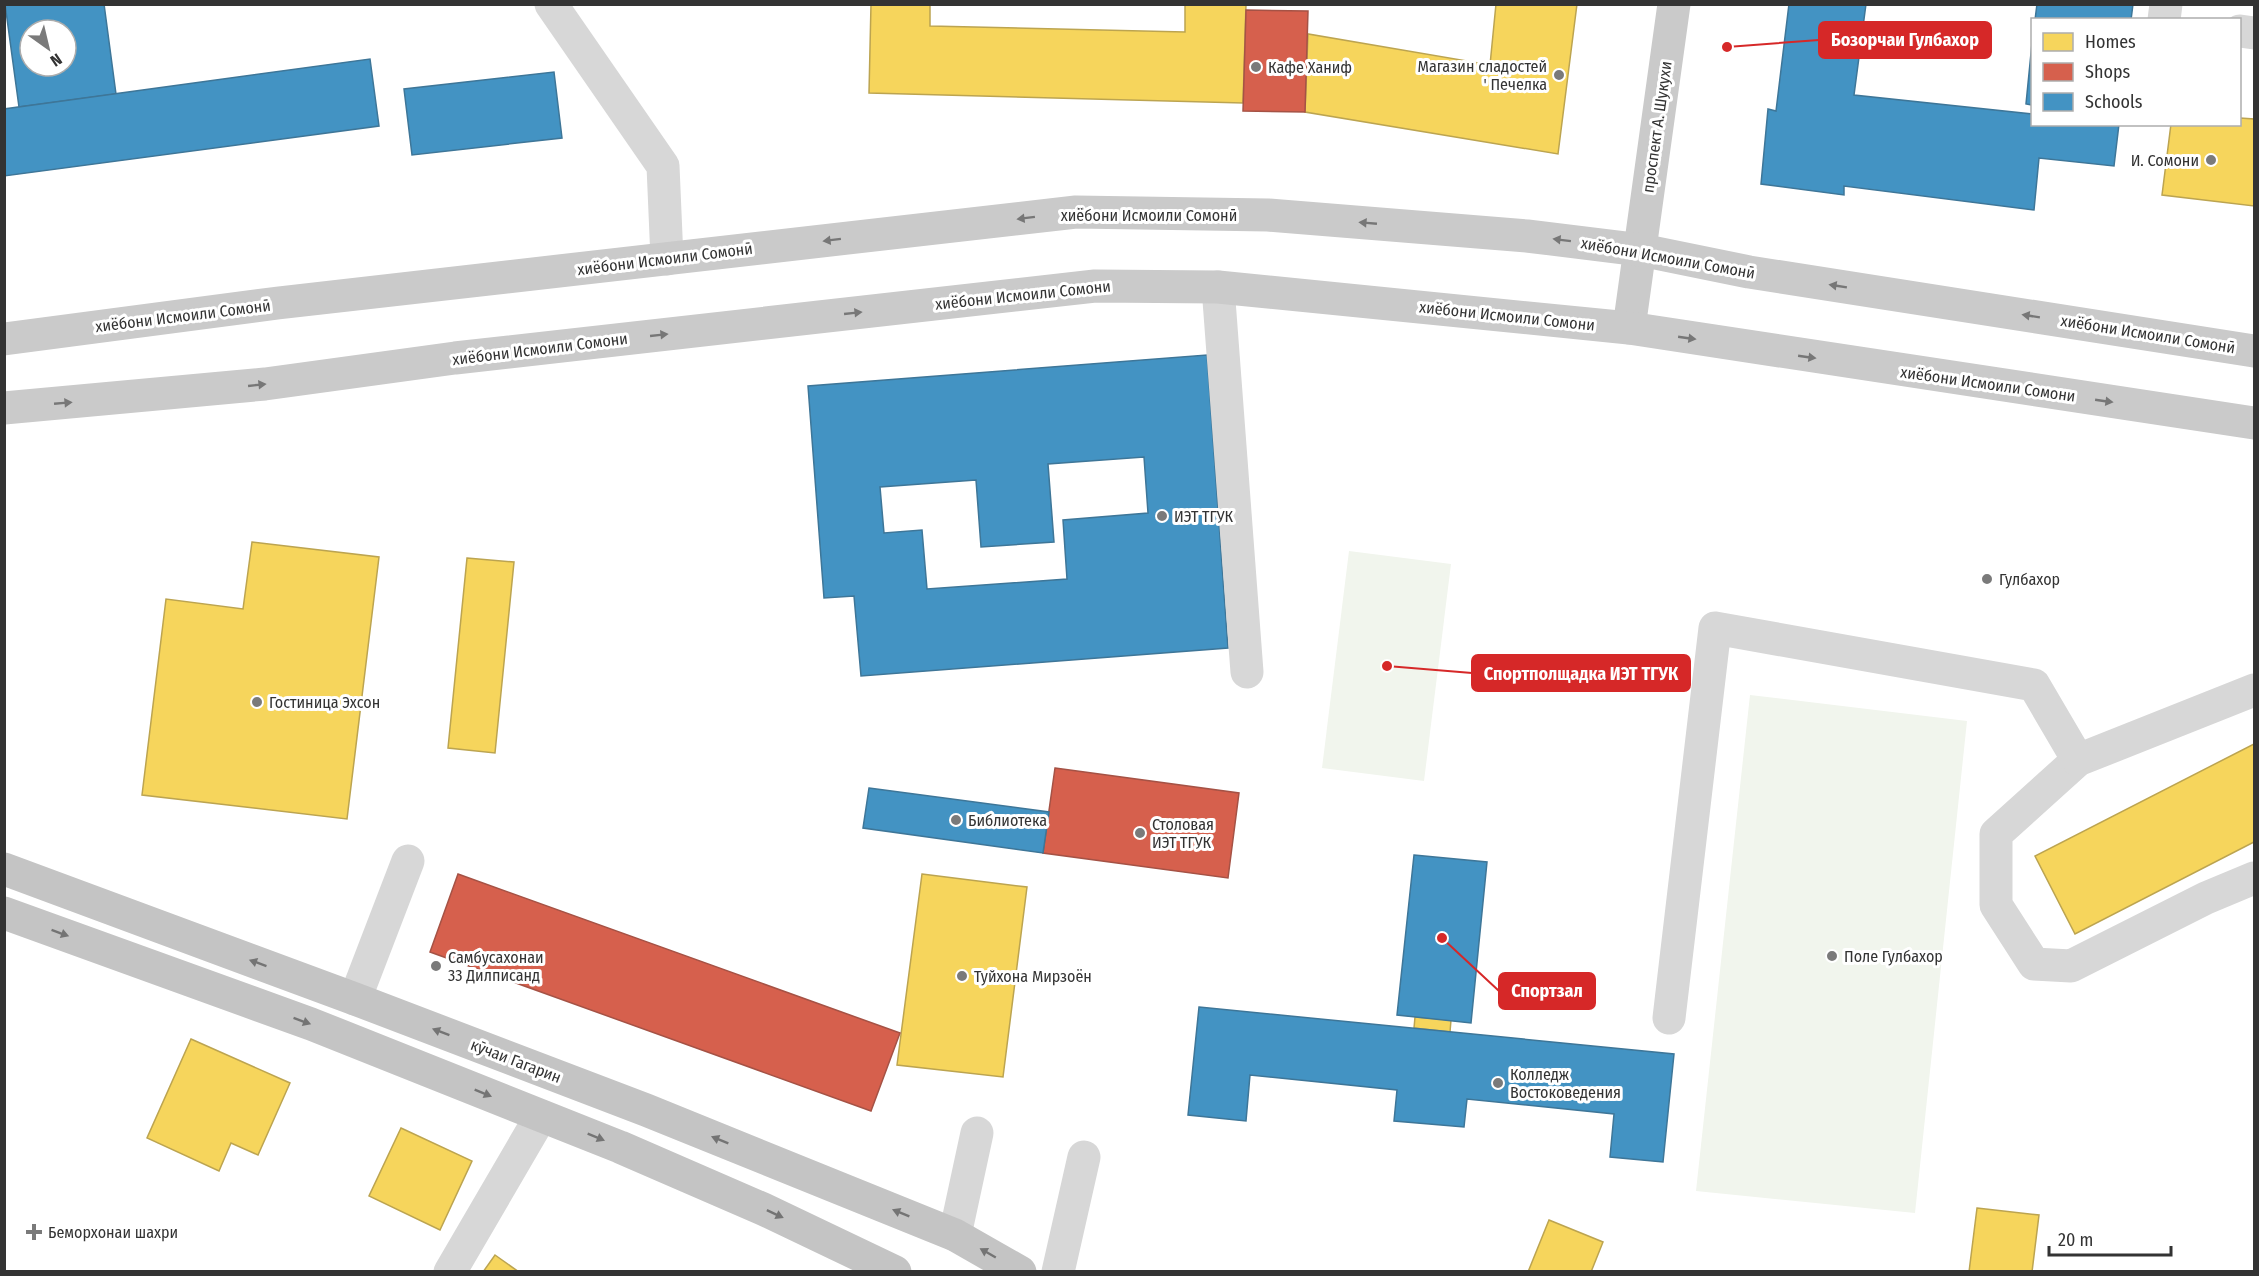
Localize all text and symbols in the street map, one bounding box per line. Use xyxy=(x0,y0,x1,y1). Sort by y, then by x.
north arrow xyxy=(18,18,78,78)
legend xyxy=(2031,18,2241,126)
callout: Бозорчаи Гулбахор xyxy=(1819,22,1991,58)
text: Бозорчаи Гулбахор xyxy=(1831,29,1979,51)
text: Homes xyxy=(2085,31,2136,53)
text: N xyxy=(47,49,65,71)
place label: Магазин сладостей ' Печелка xyxy=(1418,57,1547,94)
place label: Кафе Ханиф xyxy=(1268,58,1352,77)
marker: Кафе Ханиф xyxy=(1249,60,1263,74)
street label: проспект А. Шукухи xyxy=(1638,60,1676,194)
text: Shops xyxy=(2085,61,2130,83)
marker: Магазин сладостей ' Печелка xyxy=(1552,68,1566,82)
text: Schools xyxy=(2085,91,2143,113)
place label: И. Сомони xyxy=(2131,151,2199,170)
marker: И. Сомони xyxy=(2204,153,2218,167)
street label: хиёбони Исмоили Сомонӣ xyxy=(1061,206,1237,225)
one-way arrow xyxy=(1017,213,1036,223)
one-way arrow xyxy=(1358,218,1377,228)
street label: хиёбони Исмоили Сомонӣ xyxy=(1579,233,1757,283)
one-way arrow xyxy=(823,235,842,245)
one-way arrow xyxy=(1552,235,1571,245)
street label: хиёбони Исмоили Сомонӣ xyxy=(576,239,754,279)
street label: хиёбони Исмоили Сомони xyxy=(934,276,1112,314)
one-way arrow xyxy=(1828,281,1847,290)
street label: хиёбони Исмоили Сомонӣ xyxy=(94,296,272,336)
street label: хиёбони Исмоили Сомони xyxy=(1418,297,1596,335)
one-way arrow xyxy=(843,308,862,318)
one-way arrow xyxy=(2021,311,2040,320)
street label: хиёбони Исмоили Сомонӣ xyxy=(2059,311,2237,357)
street label: хиёбони Исмоили Сомони xyxy=(451,329,629,369)
one-way arrow xyxy=(649,330,668,340)
one-way arrow xyxy=(1677,334,1696,343)
one-way arrow xyxy=(1798,352,1817,361)
street label: хиёбони Исмоили Сомони xyxy=(1899,362,2077,406)
one-way arrow xyxy=(247,380,266,389)
one-way arrow xyxy=(2095,396,2114,405)
one-way arrow xyxy=(53,398,72,408)
place label: ИЭТ ТГУК xyxy=(1174,507,1234,526)
marker: ИЭТ ТГУК xyxy=(1155,509,1169,523)
place label: Гулбахор xyxy=(1999,570,2060,589)
marker: Гулбахор xyxy=(1980,572,1994,586)
callout: Спортполщадка ИЭТ ТГУК xyxy=(1472,655,1690,691)
text: Спортполщадка ИЭТ ТГУК xyxy=(1484,663,1679,685)
place label: Гостиница Эхсон xyxy=(269,693,380,712)
marker: Гостиница Эхсон xyxy=(250,695,264,709)
place label: Библиотека xyxy=(968,811,1047,830)
marker: Библиотека xyxy=(949,813,963,827)
place label: Столовая ИЭТ ТГУК xyxy=(1152,815,1214,852)
marker: Столовая ИЭТ ТГУК xyxy=(1133,826,1147,840)
one-way arrow xyxy=(51,929,69,939)
place label: Поле Гулбахор xyxy=(1844,947,1943,966)
place label: Самбусахонаи 33 Дилписанд xyxy=(448,948,544,985)
marker: Поле Гулбахор xyxy=(1825,949,1839,963)
one-way arrow xyxy=(249,957,267,967)
marker: Самбусахонаи 33 Дилписанд xyxy=(429,959,443,973)
place label: Туйхона Мирзоён xyxy=(974,967,1092,986)
marker: Туйхона Мирзоён xyxy=(955,969,969,983)
callout: Спортзал xyxy=(1499,973,1595,1009)
text: Спортзал xyxy=(1511,980,1583,1002)
one-way arrow xyxy=(293,1016,311,1026)
one-way arrow xyxy=(431,1026,449,1036)
street label: кӯчаи Гагарин xyxy=(468,1035,564,1087)
place label: Колледж Востоковедения xyxy=(1510,1065,1621,1102)
marker: Колледж Востоковедения xyxy=(1491,1076,1505,1090)
one-way arrow xyxy=(475,1088,493,1098)
one-way arrow xyxy=(587,1133,605,1143)
one-way arrow xyxy=(711,1135,729,1145)
one-way arrow xyxy=(892,1208,910,1217)
one-way arrow xyxy=(766,1210,783,1219)
scale bar xyxy=(2049,1219,2170,1257)
marker: Беморхонаи шахри xyxy=(25,1223,43,1241)
place label: Беморхонаи шахри xyxy=(48,1223,178,1242)
text: 20 m xyxy=(2058,1229,2093,1251)
one-way arrow xyxy=(979,1248,996,1258)

